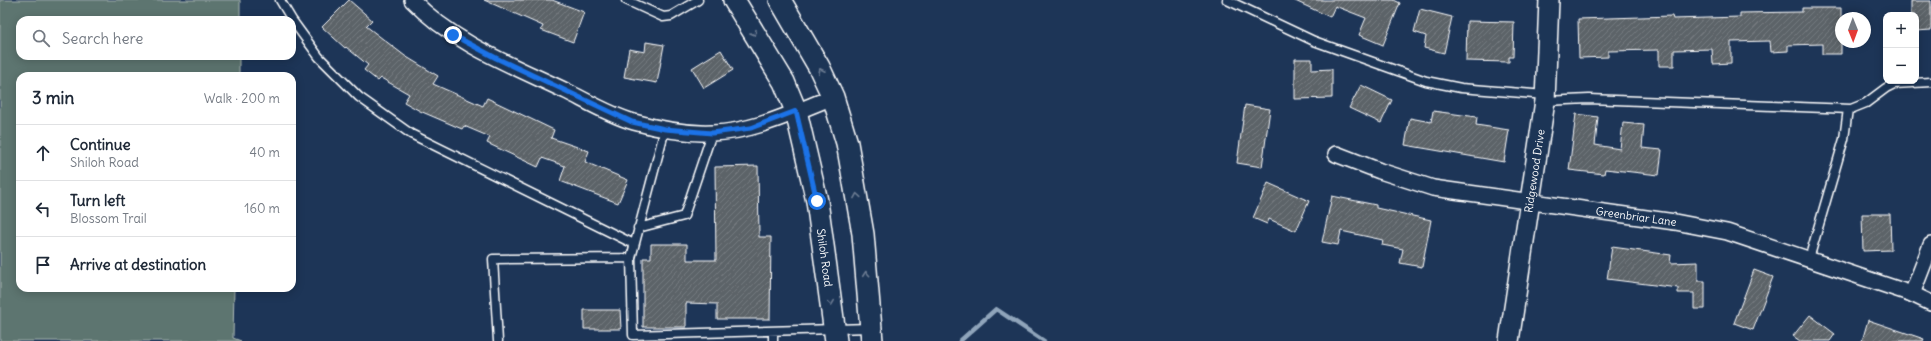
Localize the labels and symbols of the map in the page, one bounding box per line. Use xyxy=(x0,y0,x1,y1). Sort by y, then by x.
north arrow xyxy=(1835,12,1871,48)
route end xyxy=(444,26,462,44)
one-way arrow xyxy=(750,29,757,36)
one-way arrow xyxy=(818,68,826,76)
street label: Ridgewood Drive xyxy=(1521,128,1548,214)
route start xyxy=(808,192,826,210)
one-way arrow xyxy=(853,193,862,199)
street label: Greenbriar Lane xyxy=(1595,204,1677,229)
street label: Shiloh Road xyxy=(814,228,836,288)
one-way arrow xyxy=(862,271,871,277)
one-way arrow xyxy=(826,300,835,306)

